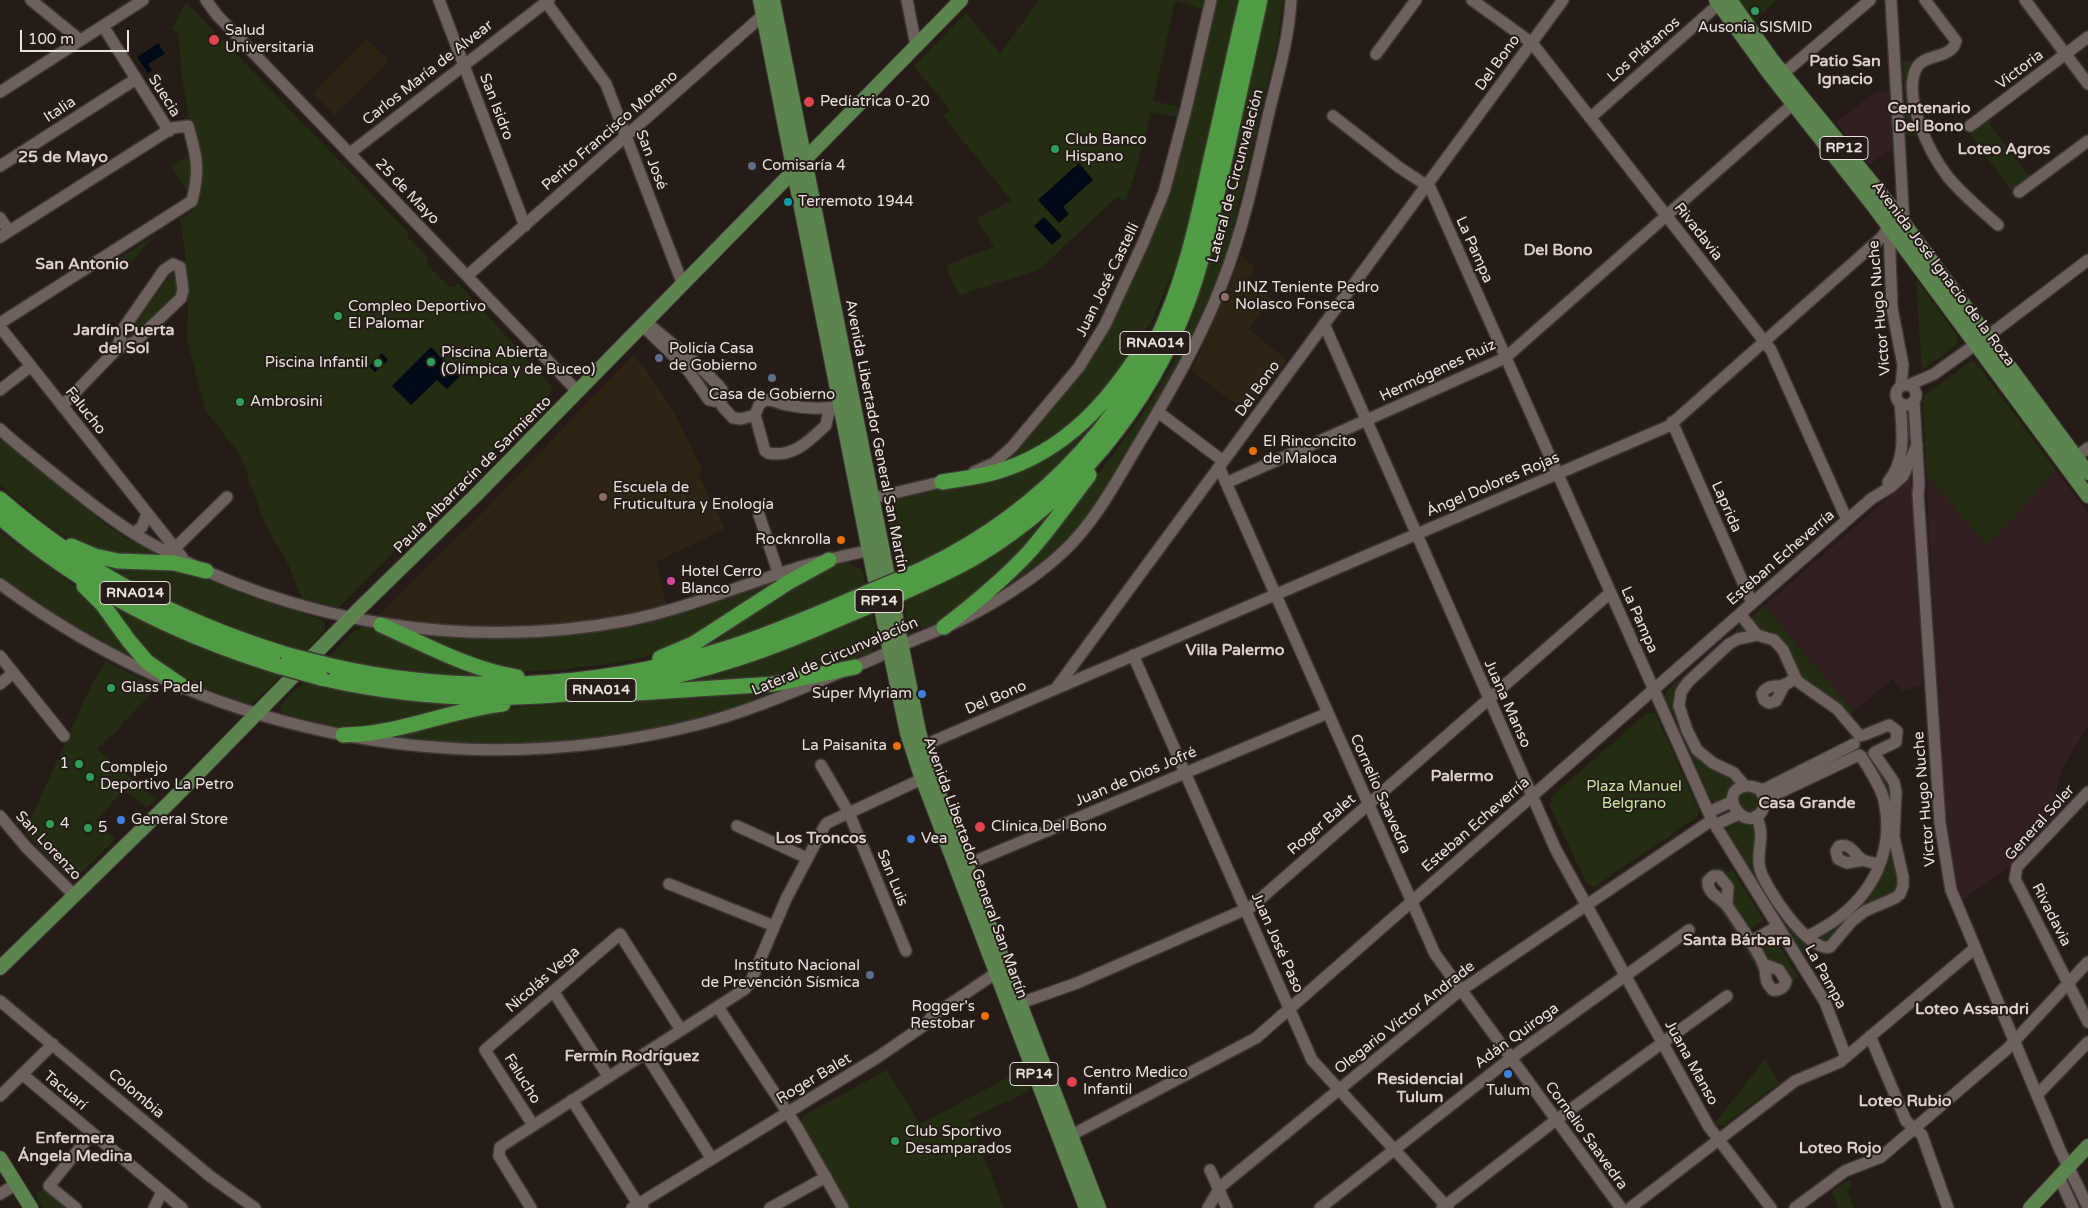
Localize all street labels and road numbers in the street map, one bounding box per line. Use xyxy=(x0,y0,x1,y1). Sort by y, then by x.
street label: Los Plátanos xyxy=(1604,14,1684,86)
street label: Carlos María de Alvear xyxy=(359,17,497,129)
street label: Del Bono xyxy=(1472,31,1524,95)
street label: Victoria xyxy=(1993,46,2047,94)
street label: Perito Francisco Moreno xyxy=(538,67,682,195)
street label: Suecia xyxy=(144,71,184,121)
street label: San Isidro xyxy=(475,71,517,143)
street label: Lateral de Circunvalación xyxy=(1204,87,1268,265)
street label: Italia xyxy=(41,93,79,127)
street label: San José xyxy=(631,128,671,192)
road number: RP12 xyxy=(1820,136,1868,160)
street label: 25 de Mayo xyxy=(371,155,443,229)
street label: Avenida José Ignacio de la Roza xyxy=(1868,178,2018,370)
street label: Rivadavia xyxy=(1670,199,1726,265)
street label: La Pampa xyxy=(1451,214,1497,286)
street label: Juan José Castelli xyxy=(1073,220,1143,340)
street label: Víctor Hugo Nuche xyxy=(1865,240,1895,376)
street label: Avenida Libertador General San Martín xyxy=(841,298,911,574)
road number: RNA014 xyxy=(1120,332,1190,354)
street label: Hermógenes Ruiz xyxy=(1377,336,1499,406)
street label: Del Bono xyxy=(1232,357,1284,421)
street label: Falucho xyxy=(61,384,109,438)
street label: Paula Albarracín de Sarmiento xyxy=(390,392,556,558)
street label: Ángel Dolores Rojas xyxy=(1424,449,1562,521)
street label: Laprida xyxy=(1707,479,1745,535)
street label: Esteban Echeverría xyxy=(1724,506,1838,610)
road number: RNA014 xyxy=(100,582,170,604)
street label: La Pampa xyxy=(1616,584,1662,656)
road number: RP14 xyxy=(855,590,903,612)
street label: Lateral de Circunvalación xyxy=(749,614,921,700)
street label: Juana Manso xyxy=(1480,657,1534,751)
street label: Del Bono xyxy=(963,677,1029,719)
road number: RNA014 xyxy=(566,678,636,702)
street label: Cornelio Saavedra xyxy=(1346,731,1414,857)
street label: Víctor Hugo Nuche xyxy=(1910,731,1940,867)
street label: Avenida Libertador General San Martín xyxy=(919,735,1031,1001)
street label: Juan de Dios Jofré xyxy=(1073,743,1199,811)
street label: Esteban Echeverría xyxy=(1419,773,1533,877)
street label: General Soler xyxy=(2001,781,2079,865)
street label: Roger Balet xyxy=(1284,791,1360,859)
street label: San Lorenzo xyxy=(11,808,85,884)
street label: San Luis xyxy=(873,847,911,909)
street label: Rivadavia xyxy=(2027,880,2075,950)
street label: Juan José Paso xyxy=(1247,890,1307,996)
street label: La Pampa xyxy=(1800,942,1850,1012)
street label: Nicolás Vega xyxy=(502,943,584,1017)
street label: Olegario Víctor Andrade xyxy=(1331,958,1479,1078)
street label: Adán Quiroga xyxy=(1471,1000,1563,1072)
street label: Juana Manso xyxy=(1660,1017,1722,1109)
street label: Roger Balet xyxy=(773,1050,855,1108)
street label: Falucho xyxy=(500,1051,544,1107)
road number: RP14 xyxy=(1010,1062,1058,1086)
street label: Colombia xyxy=(104,1065,168,1123)
street label: Tacuarí xyxy=(40,1068,90,1114)
street label: Cornelio Saavedra xyxy=(1541,1078,1631,1194)

